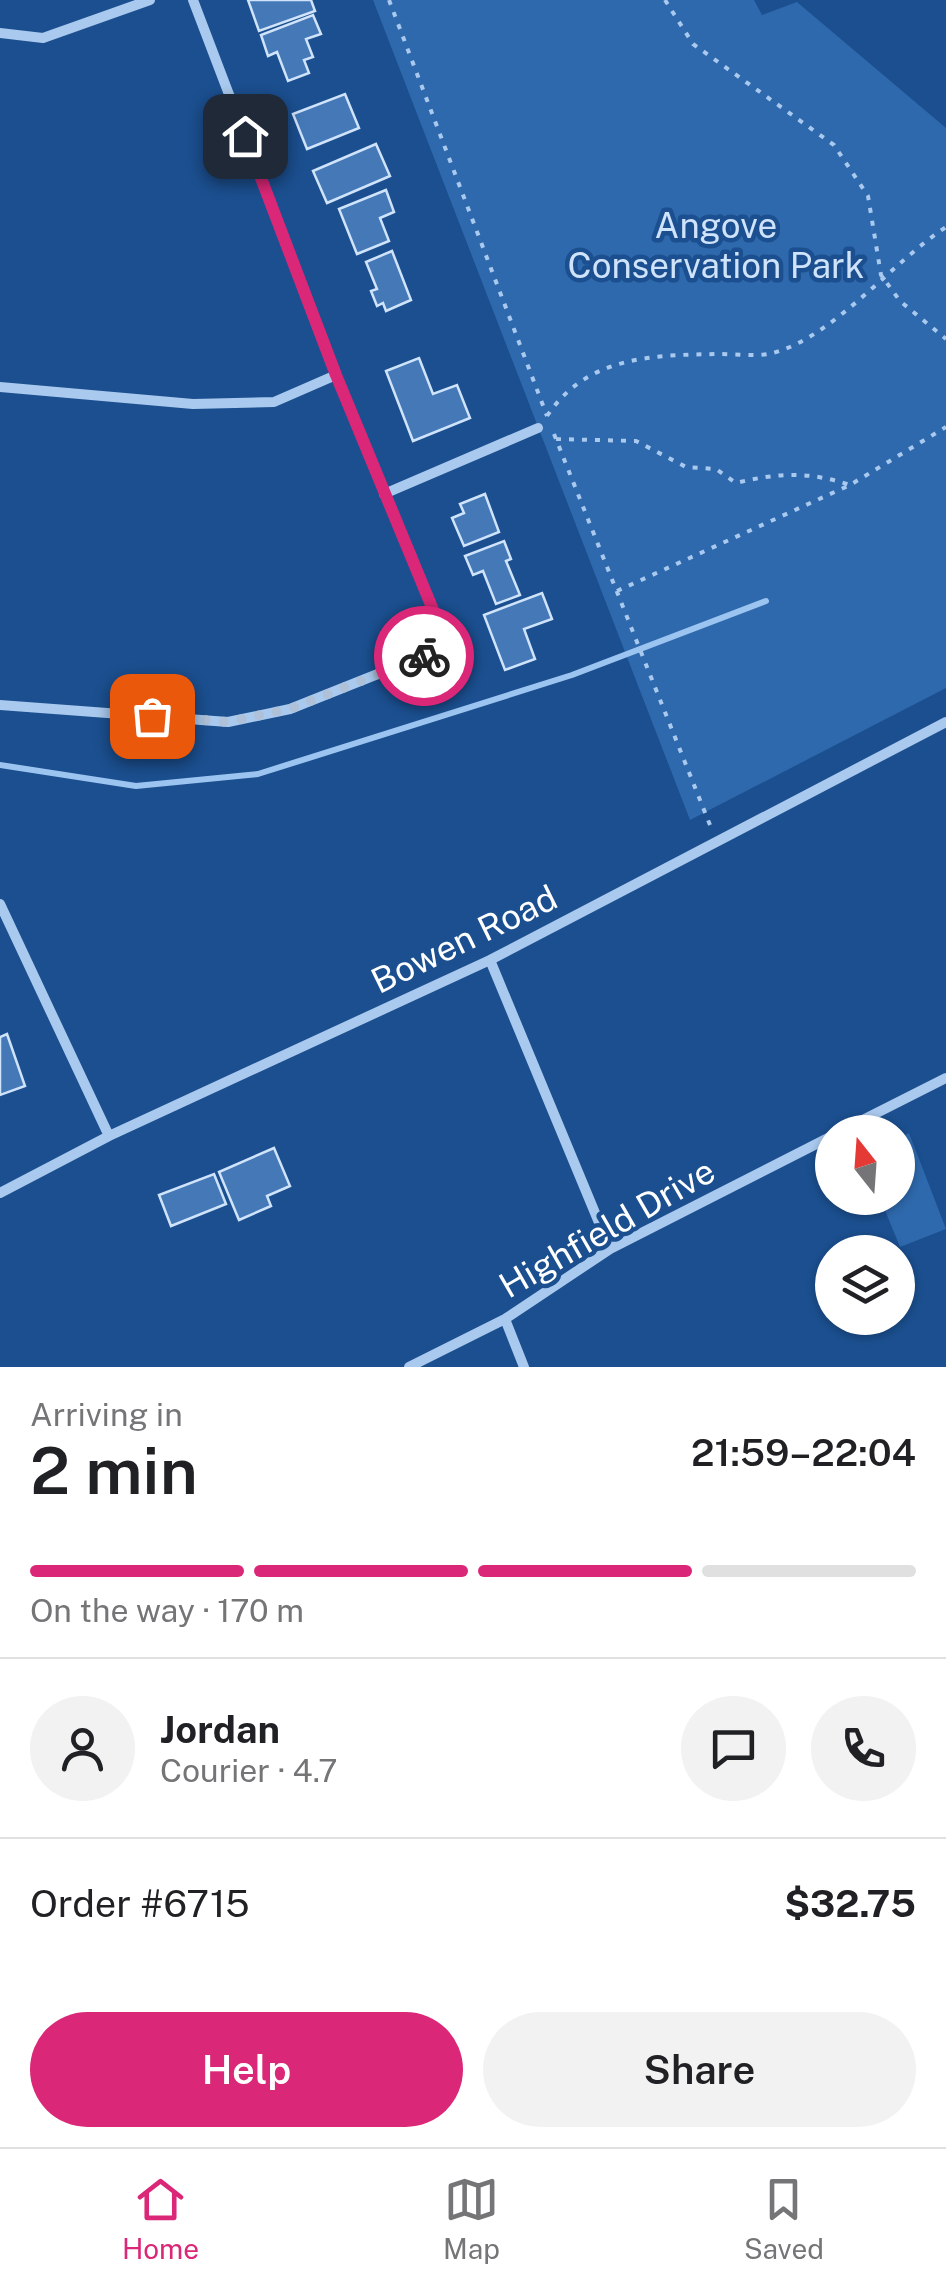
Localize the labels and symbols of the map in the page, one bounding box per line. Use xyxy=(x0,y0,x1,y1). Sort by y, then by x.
pin xyxy=(203,94,288,179)
park label: Angove Conservation Park xyxy=(568,205,864,286)
courier xyxy=(374,606,474,706)
pin xyxy=(110,674,195,759)
street label: Bowen Road xyxy=(364,876,564,1002)
north arrow xyxy=(815,1115,915,1215)
street label: Highfield Drive xyxy=(492,1150,722,1306)

